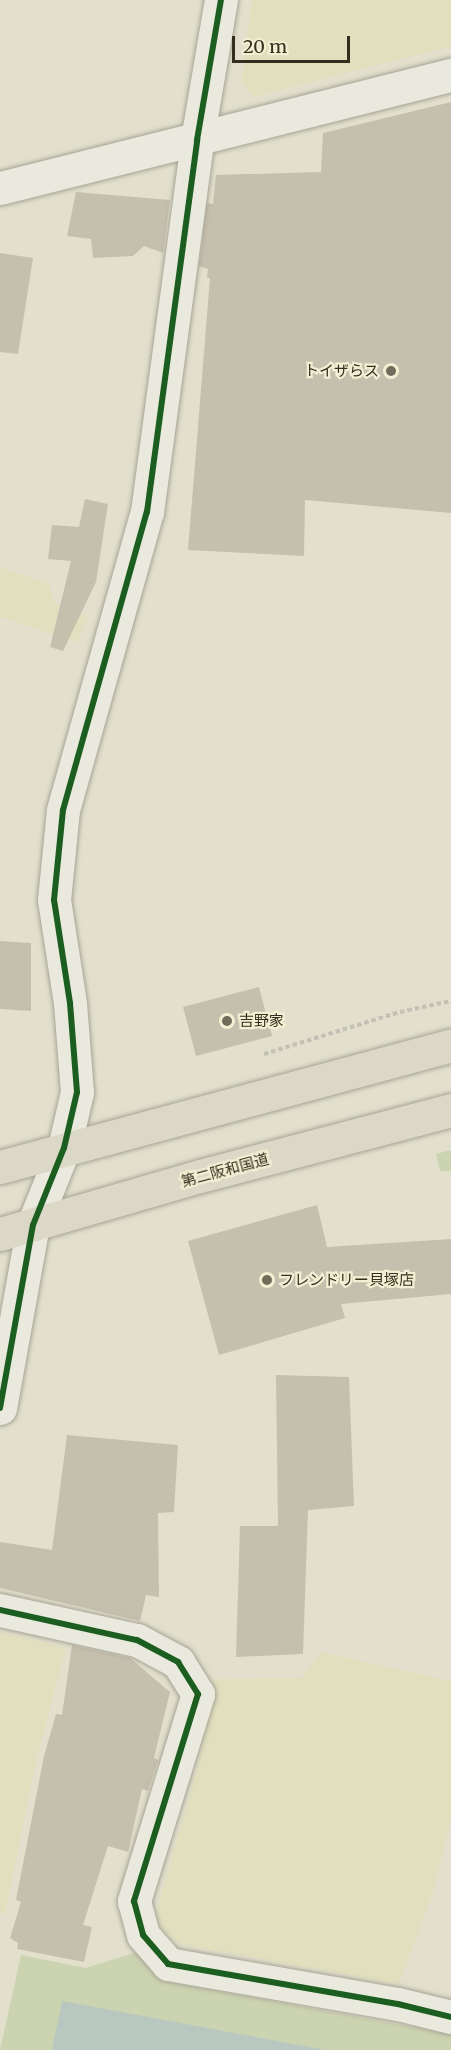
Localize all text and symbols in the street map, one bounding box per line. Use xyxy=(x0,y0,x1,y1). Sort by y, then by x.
scale bar xyxy=(235,24,354,62)
text: 20 m xyxy=(243,35,287,58)
place label: トイザらス xyxy=(304,362,379,380)
marker: トイザらス xyxy=(384,364,398,378)
place label: 吉野家 xyxy=(239,1012,284,1030)
marker: 吉野家 xyxy=(220,1014,234,1028)
street label: 第二阪和国道 xyxy=(179,1150,271,1190)
place label: フレンドリー貝塚店 xyxy=(279,1271,414,1289)
marker: フレンドリー貝塚店 xyxy=(260,1273,274,1287)

